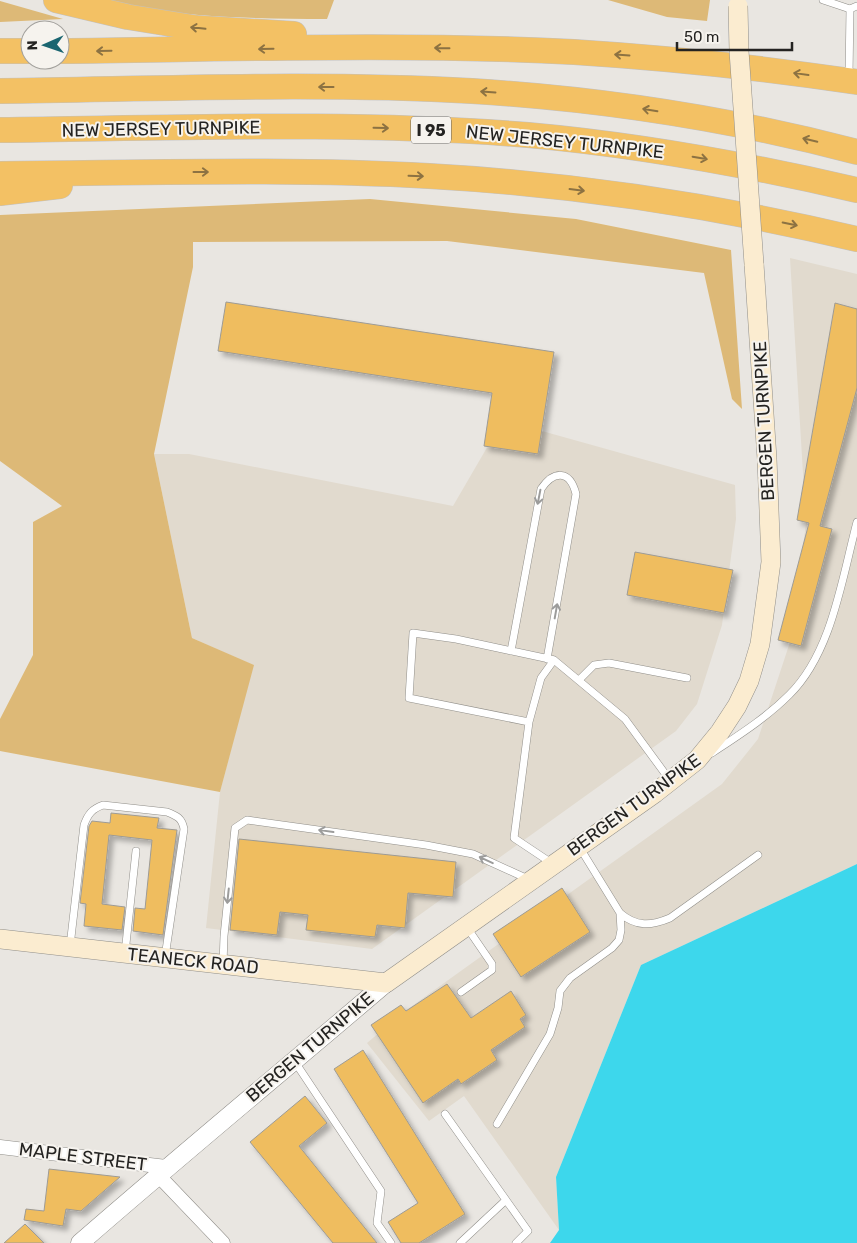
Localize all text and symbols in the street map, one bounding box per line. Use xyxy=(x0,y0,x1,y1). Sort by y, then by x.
north arrow xyxy=(20,20,70,70)
scale bar xyxy=(677,20,792,52)
one-way arrow xyxy=(190,23,206,33)
text: 50 m xyxy=(684,28,719,46)
text: N xyxy=(24,40,41,51)
one-way arrow xyxy=(434,43,450,53)
one-way arrow xyxy=(259,44,275,54)
one-way arrow xyxy=(96,46,112,55)
one-way arrow xyxy=(614,51,630,60)
one-way arrow xyxy=(793,69,809,79)
one-way arrow xyxy=(318,82,334,92)
one-way arrow xyxy=(481,88,497,97)
one-way arrow xyxy=(642,105,658,115)
street label: NEW JERSEY TURNPIKE xyxy=(61,116,261,142)
road number: I 95 xyxy=(411,116,451,144)
street label: NEW JERSEY TURNPIKE xyxy=(465,121,665,163)
one-way arrow xyxy=(372,123,389,133)
one-way arrow xyxy=(802,135,818,144)
one-way arrow xyxy=(691,153,707,163)
one-way arrow xyxy=(192,167,208,177)
one-way arrow xyxy=(407,171,423,180)
one-way arrow xyxy=(569,185,585,195)
one-way arrow xyxy=(781,220,797,230)
street label: BERGEN TURNPIKE xyxy=(749,341,779,501)
one-way arrow xyxy=(534,489,544,505)
one-way arrow xyxy=(551,603,561,619)
street label: BERGEN TURNPIKE xyxy=(563,749,705,861)
one-way arrow xyxy=(319,826,335,836)
one-way arrow xyxy=(479,855,494,865)
one-way arrow xyxy=(223,888,233,904)
street label: TEANECK ROAD xyxy=(126,943,260,979)
street label: BERGEN TURNPIKE xyxy=(242,987,378,1107)
street label: MAPLE STREET xyxy=(18,1138,148,1176)

